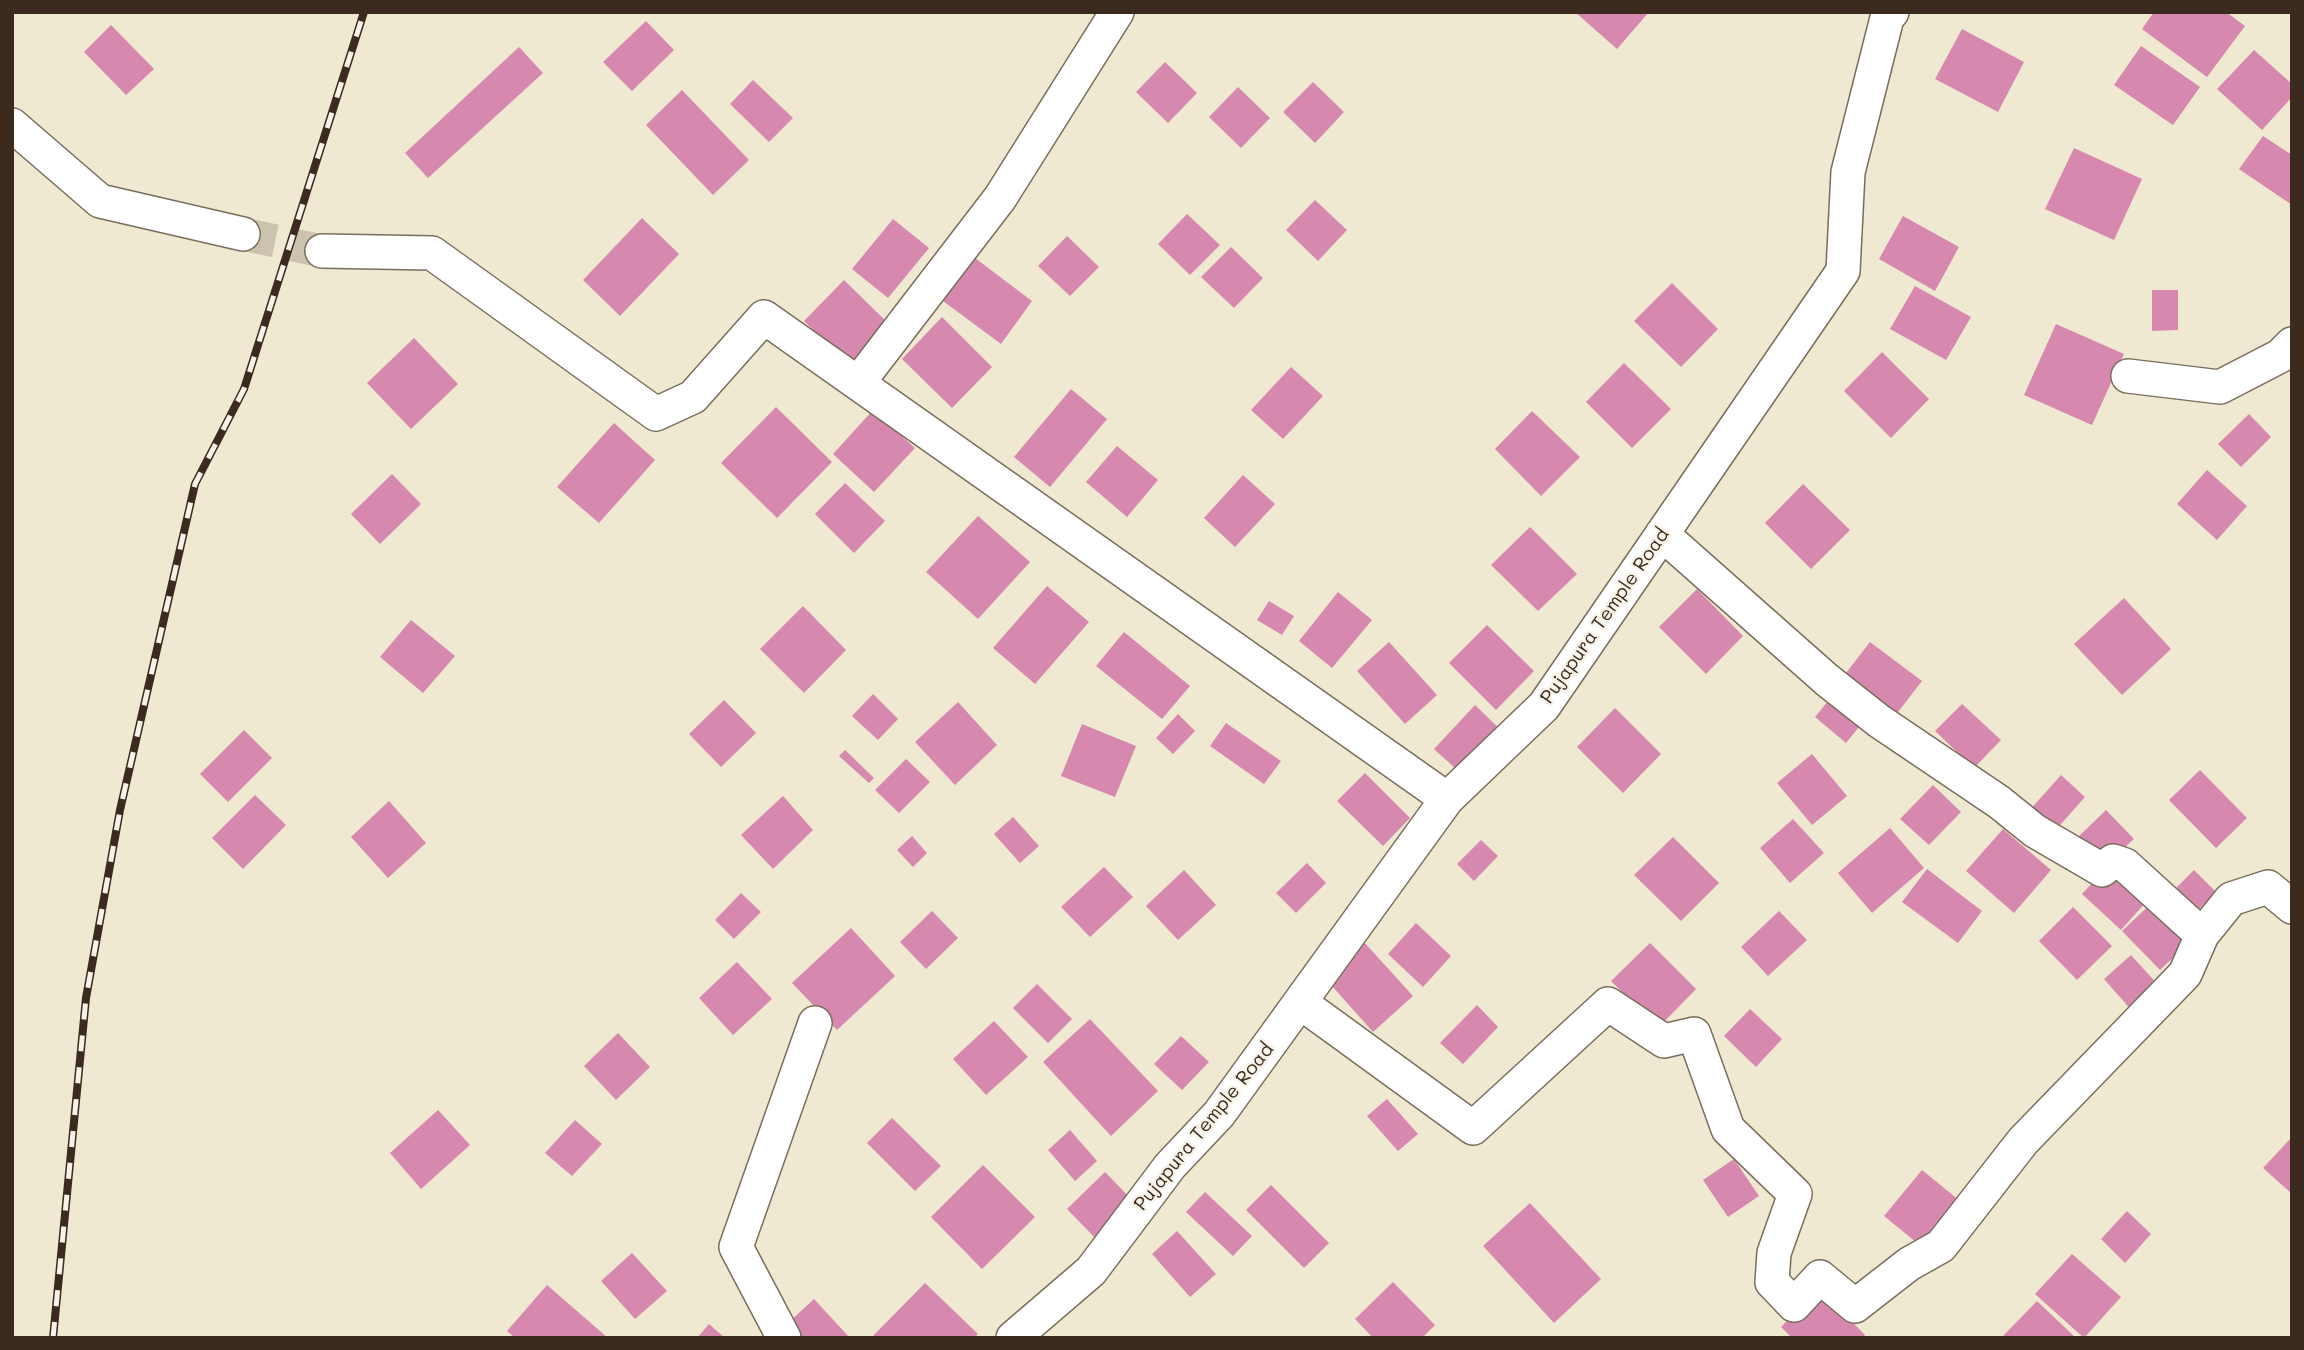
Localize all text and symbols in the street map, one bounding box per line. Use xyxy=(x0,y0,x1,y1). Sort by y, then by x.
street label: Pujapura Temple Road xyxy=(1536,524,1674,708)
street label: Pujapura Temple Road xyxy=(1129,1039,1279,1215)

